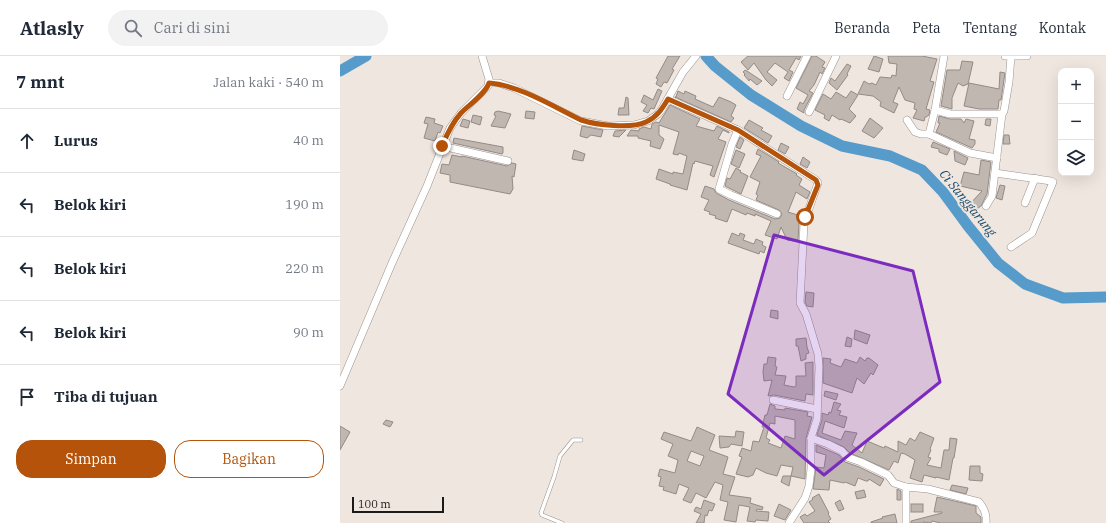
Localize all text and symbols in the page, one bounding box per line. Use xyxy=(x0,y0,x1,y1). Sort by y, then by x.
search box xyxy=(108,10,388,46)
text: Atlasly xyxy=(20,16,84,40)
icon: search xyxy=(122,17,144,39)
text: Cari di sini xyxy=(154,18,230,37)
text: Beranda xyxy=(834,19,890,37)
text: Peta xyxy=(912,19,941,37)
text: Tentang xyxy=(963,19,1017,37)
text: Kontak xyxy=(1039,19,1086,37)
map controls xyxy=(1058,68,1094,176)
button: + xyxy=(1058,68,1094,104)
text: 7 mnt xyxy=(16,71,64,93)
text: Jalan kaki · 540 m xyxy=(213,74,324,91)
button: − xyxy=(1058,104,1094,140)
icon: ahead xyxy=(16,130,38,152)
text: Lurus xyxy=(54,131,98,150)
text: 40 m xyxy=(293,132,324,149)
route end xyxy=(433,137,451,155)
button: layers xyxy=(1058,140,1094,176)
water label: Ci Sanggarung xyxy=(936,166,1001,241)
icon: left xyxy=(16,194,38,216)
text: Belok kiri xyxy=(54,195,126,214)
text: 190 m xyxy=(285,196,324,213)
route start xyxy=(796,208,814,226)
icon: left xyxy=(16,258,38,280)
text: Belok kiri xyxy=(54,259,126,278)
text: 220 m xyxy=(285,260,324,277)
icon: left xyxy=(16,322,38,344)
text: Belok kiri xyxy=(54,323,126,342)
text: 90 m xyxy=(293,324,324,341)
icon: arrive xyxy=(16,386,38,408)
text: Tiba di tujuan xyxy=(54,387,158,406)
button: Simpan xyxy=(16,440,166,478)
button: Bagikan xyxy=(174,440,324,478)
scale bar xyxy=(352,495,444,514)
text: 100 m xyxy=(358,497,391,511)

